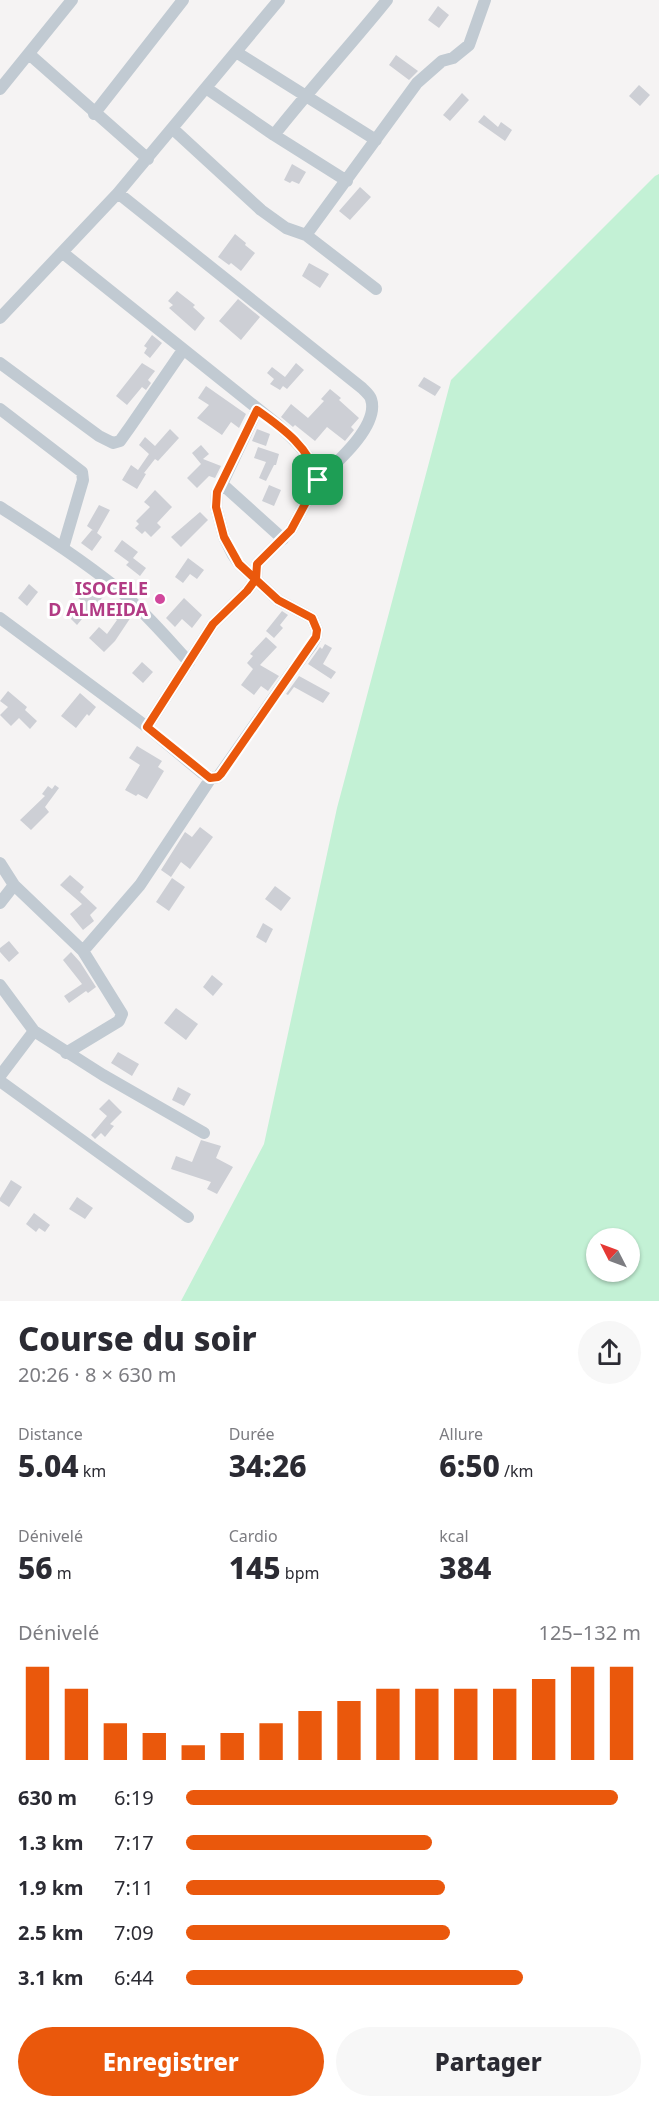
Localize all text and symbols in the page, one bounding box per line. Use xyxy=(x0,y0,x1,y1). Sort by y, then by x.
pin xyxy=(292,454,343,505)
icon: arrive xyxy=(301,463,334,496)
place label: ISOCELE D ALMEIDA xyxy=(48,576,149,621)
marker: ISOCELE D ALMEIDA xyxy=(153,592,167,606)
north arrow xyxy=(586,1228,640,1282)
map controls xyxy=(586,1228,640,1282)
text: Course du soir xyxy=(18,1316,257,1361)
button: share xyxy=(578,1321,641,1384)
text: 20:26 · 8 × 630 m xyxy=(18,1361,176,1388)
text: Distance xyxy=(18,1423,83,1445)
text: Durée xyxy=(229,1423,275,1445)
text: Allure xyxy=(439,1423,483,1445)
text: 5.04 xyxy=(18,1445,79,1486)
text: 34:26 xyxy=(229,1445,307,1486)
text: 6:50 xyxy=(439,1445,500,1486)
text: km xyxy=(79,1460,106,1482)
text: /km xyxy=(500,1460,534,1482)
text: Dénivelé xyxy=(18,1525,83,1547)
text: Cardio xyxy=(229,1525,278,1547)
text: kcal xyxy=(439,1525,469,1547)
text: 56 xyxy=(18,1547,53,1588)
text: 145 xyxy=(229,1547,281,1588)
text: 384 xyxy=(439,1547,491,1588)
text: m xyxy=(53,1562,72,1584)
text: bpm xyxy=(281,1562,320,1584)
text: Dénivelé xyxy=(18,1619,99,1646)
text: 125–132 m xyxy=(538,1619,641,1646)
text: 630 m xyxy=(18,1784,77,1811)
text: 6:19 xyxy=(114,1784,154,1811)
text: 1.3 km xyxy=(18,1829,84,1856)
text: 7:17 xyxy=(114,1829,154,1856)
text: 1.9 km xyxy=(18,1874,84,1901)
text: 7:11 xyxy=(114,1874,154,1901)
text: 2.5 km xyxy=(18,1919,84,1946)
text: 7:09 xyxy=(114,1919,154,1946)
text: 3.1 km xyxy=(18,1964,84,1991)
text: 6:44 xyxy=(114,1964,154,1991)
button: Enregistrer xyxy=(18,2027,324,2096)
button: Partager xyxy=(336,2027,641,2096)

